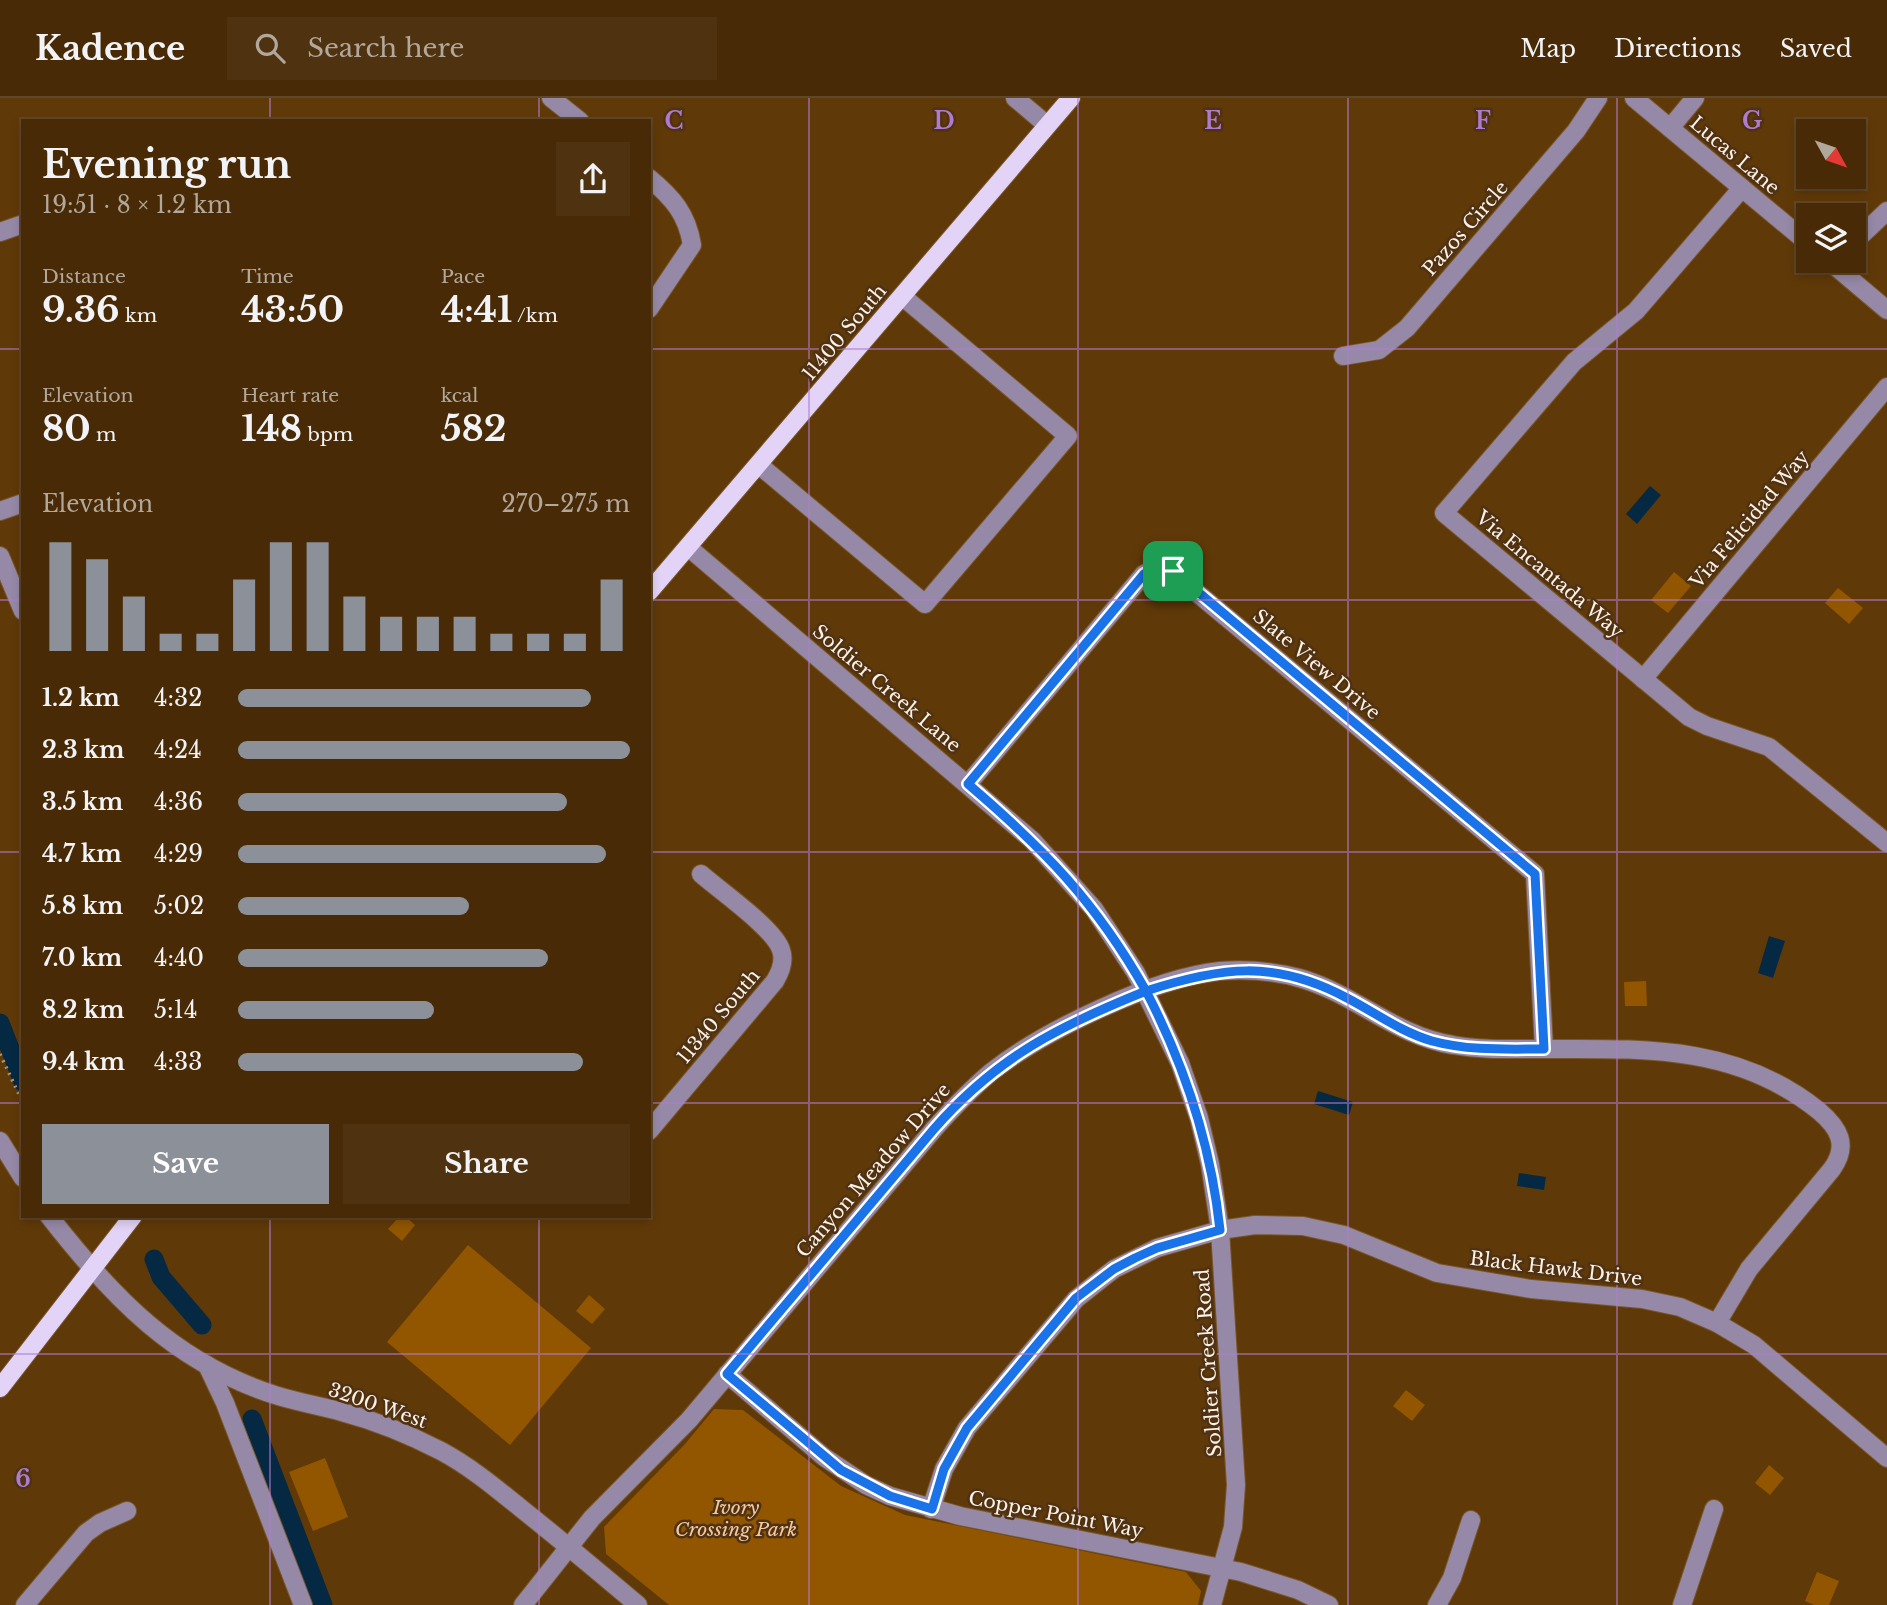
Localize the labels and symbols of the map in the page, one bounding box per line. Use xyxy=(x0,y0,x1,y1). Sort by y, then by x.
text: C xyxy=(665,107,683,135)
text: D xyxy=(933,107,955,135)
text: E xyxy=(1204,107,1222,135)
text: F xyxy=(1475,107,1491,135)
text: G xyxy=(1742,107,1762,135)
street label: Lucas Lane xyxy=(1685,111,1784,199)
north arrow xyxy=(1796,119,1866,189)
street label: Pazos Circle xyxy=(1418,176,1513,281)
street label: 11400 South xyxy=(798,280,891,385)
street label: Via Felicidad Way xyxy=(1684,446,1814,594)
street label: Via Encantada Way xyxy=(1470,505,1628,643)
pin xyxy=(1143,541,1203,601)
street label: Slate View Drive xyxy=(1248,604,1385,724)
street label: Soldier Creek Lane xyxy=(808,620,965,757)
street label: 11340 South xyxy=(672,964,765,1068)
street label: Canyon Meadow Drive xyxy=(792,1079,955,1262)
street label: Black Hawk Drive xyxy=(1469,1247,1643,1290)
street label: Soldier Creek Road xyxy=(1190,1268,1227,1458)
street label: 3200 West xyxy=(325,1378,431,1433)
text: 6 xyxy=(15,1465,31,1493)
street label: Copper Point Way xyxy=(967,1486,1145,1543)
park label: Ivory Crossing Park xyxy=(675,1496,797,1541)

